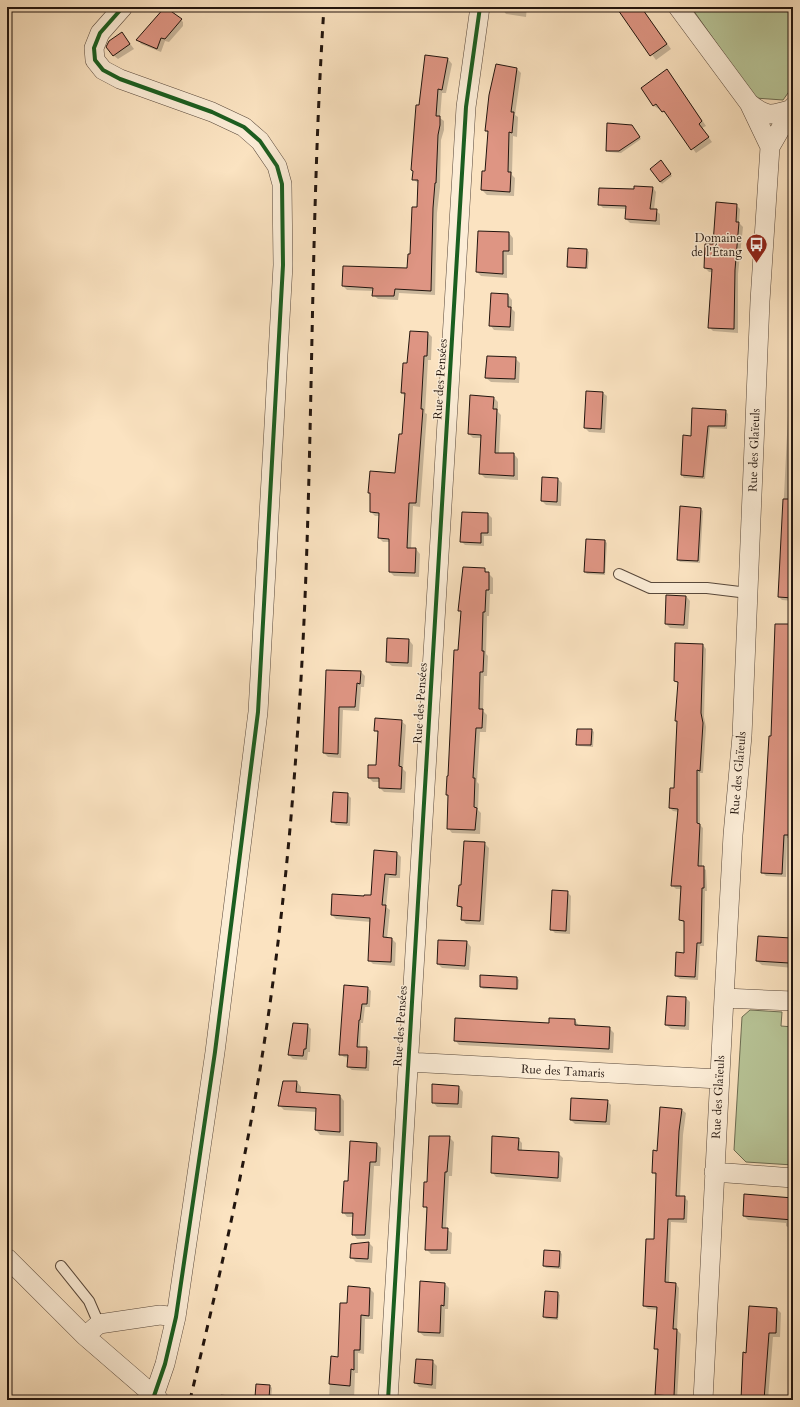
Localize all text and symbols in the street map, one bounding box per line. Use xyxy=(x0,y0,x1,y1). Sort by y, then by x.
place label: Domaine de l'Étang xyxy=(691,230,742,260)
bus stop icon: Domaine de l'Étang xyxy=(744,232,770,265)
street label: Rue des Pensées xyxy=(429,338,451,420)
street label: Rue des Glaïeuls xyxy=(745,408,763,492)
street label: Rue des Pensées xyxy=(409,662,431,744)
street label: Rue des Glaïeuls xyxy=(726,731,750,815)
street label: Rue des Pensées xyxy=(389,985,411,1067)
street label: Rue des Glaïeuls xyxy=(708,1055,728,1139)
street label: Rue des Tamaris xyxy=(521,1061,605,1081)

